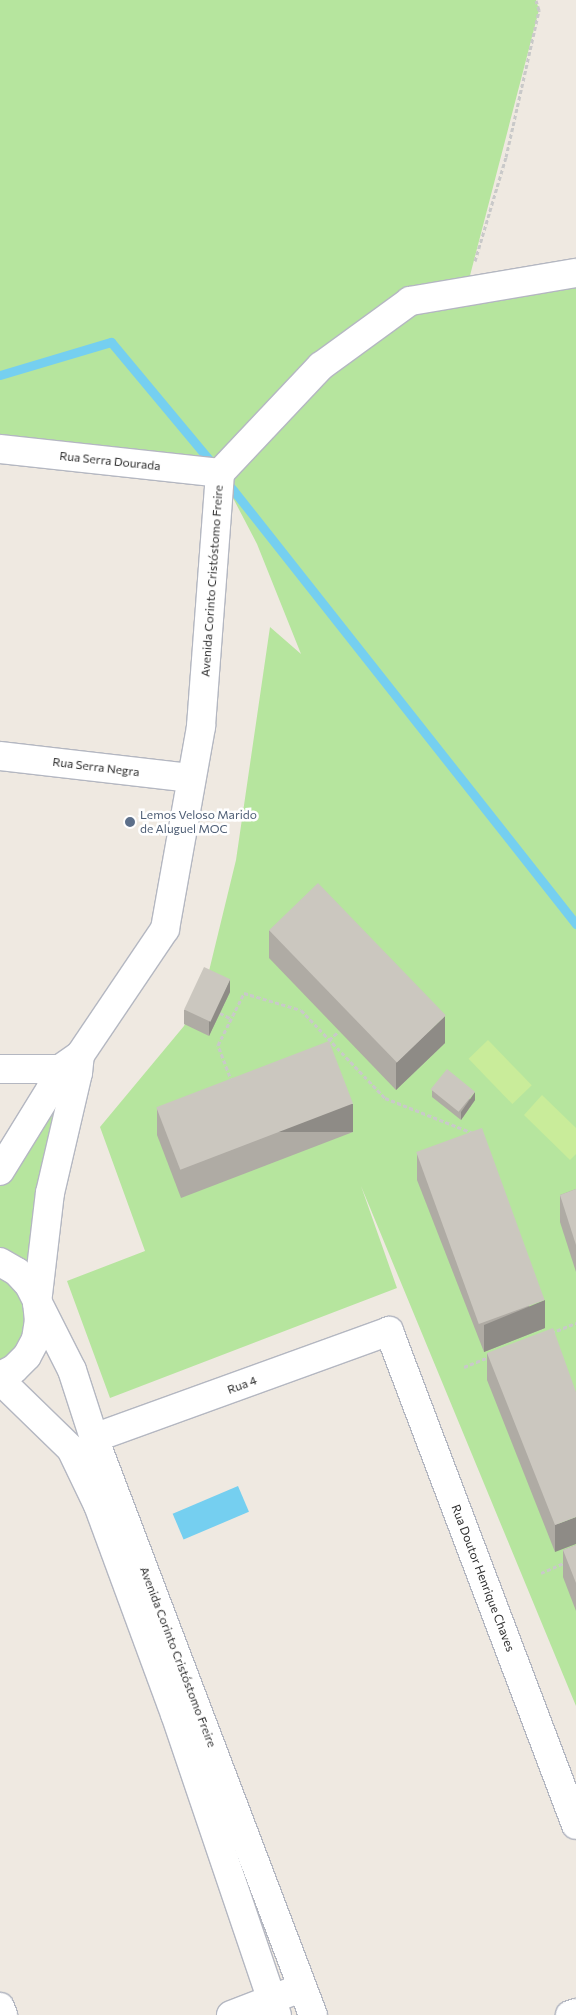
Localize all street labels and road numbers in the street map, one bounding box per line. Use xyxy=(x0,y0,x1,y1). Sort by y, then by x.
street label: Rua Serra Dourada xyxy=(59,449,161,473)
street label: Avenida Corinto Cristóstomo Freire xyxy=(198,485,226,677)
street label: Rua Serra Negra xyxy=(52,755,140,779)
street label: Rua 4 xyxy=(225,1373,259,1397)
street label: Rua Doutor Henrique Chaves xyxy=(448,1502,518,1654)
street label: Avenida Corinto Cristóstomo Freire xyxy=(137,1565,219,1749)

